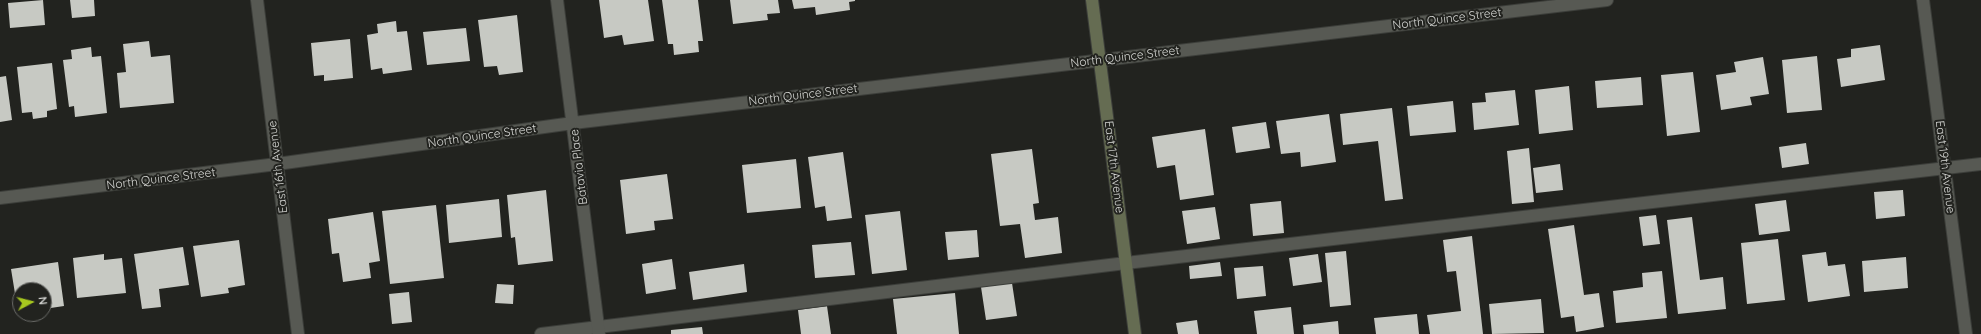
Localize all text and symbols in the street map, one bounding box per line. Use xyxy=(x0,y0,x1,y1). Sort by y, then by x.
street label: North Quince Street xyxy=(1392,5,1502,33)
street label: North Quince Street xyxy=(1070,43,1180,71)
street label: North Quince Street xyxy=(748,81,858,109)
street label: East 16th Avenue xyxy=(265,120,291,214)
street label: East 17th Avenue xyxy=(1101,120,1127,214)
street label: East 19th Avenue xyxy=(1932,120,1958,214)
street label: North Quince Street xyxy=(427,121,537,151)
street label: Batavia Place xyxy=(567,128,591,206)
street label: North Quince Street xyxy=(106,165,216,193)
north arrow xyxy=(12,282,52,322)
text: N xyxy=(35,296,50,306)

